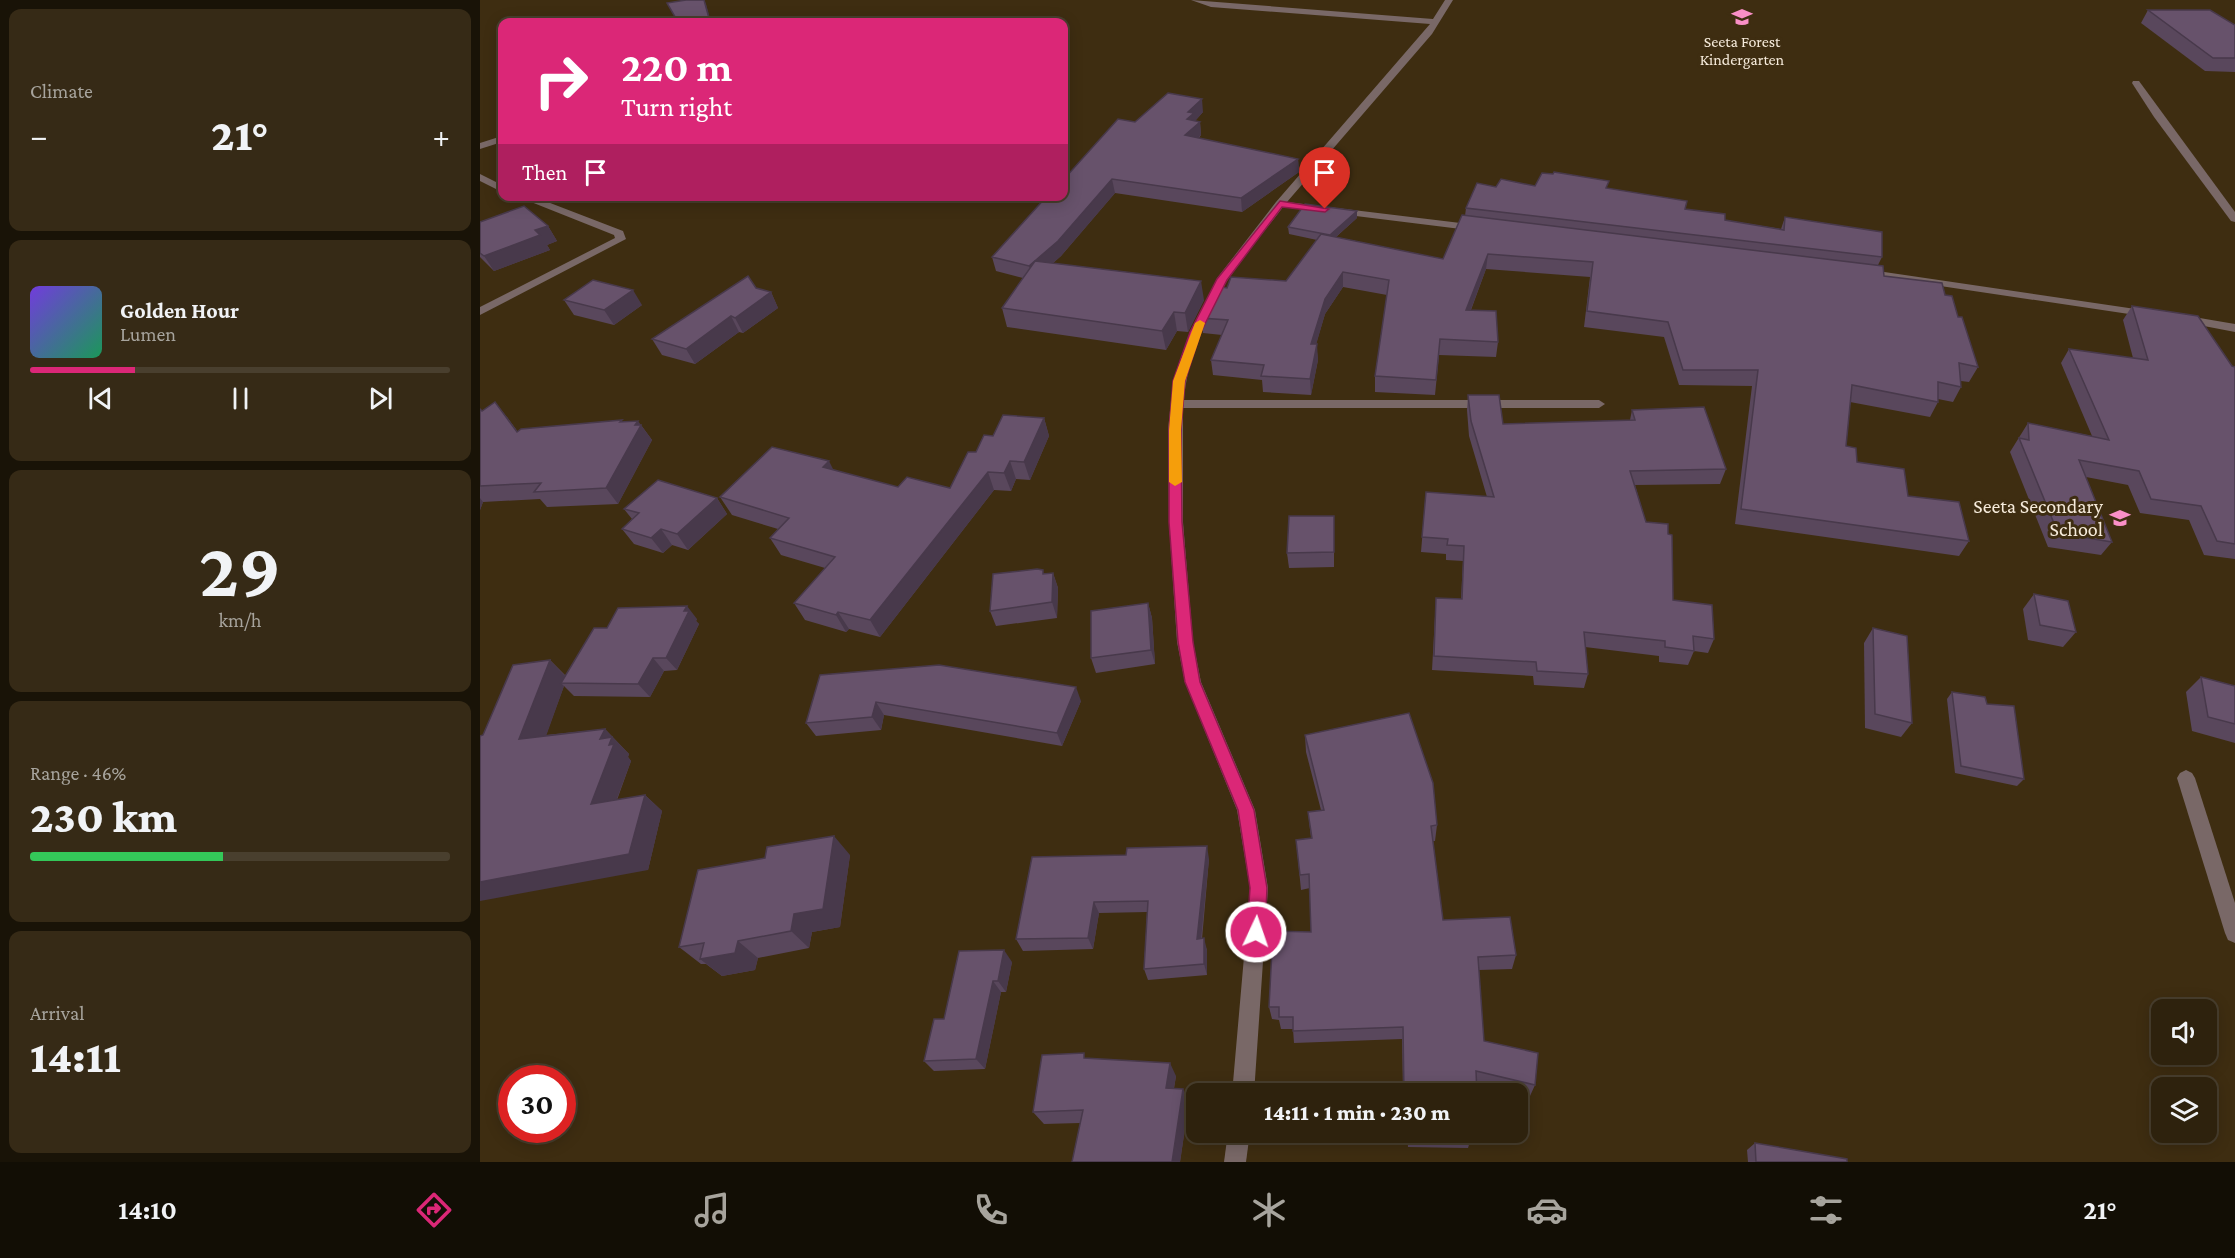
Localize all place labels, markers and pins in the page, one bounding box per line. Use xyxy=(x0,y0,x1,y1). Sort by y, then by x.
school or university icon: Seeta Forest Kindergarten xyxy=(1730,5,1754,29)
place label: Seeta Forest Kindergarten xyxy=(1700,33,1785,69)
pin xyxy=(1299,147,1350,209)
place label: Seeta Secondary School xyxy=(1973,495,2104,540)
school or university icon: Seeta Secondary School xyxy=(2108,506,2132,530)

